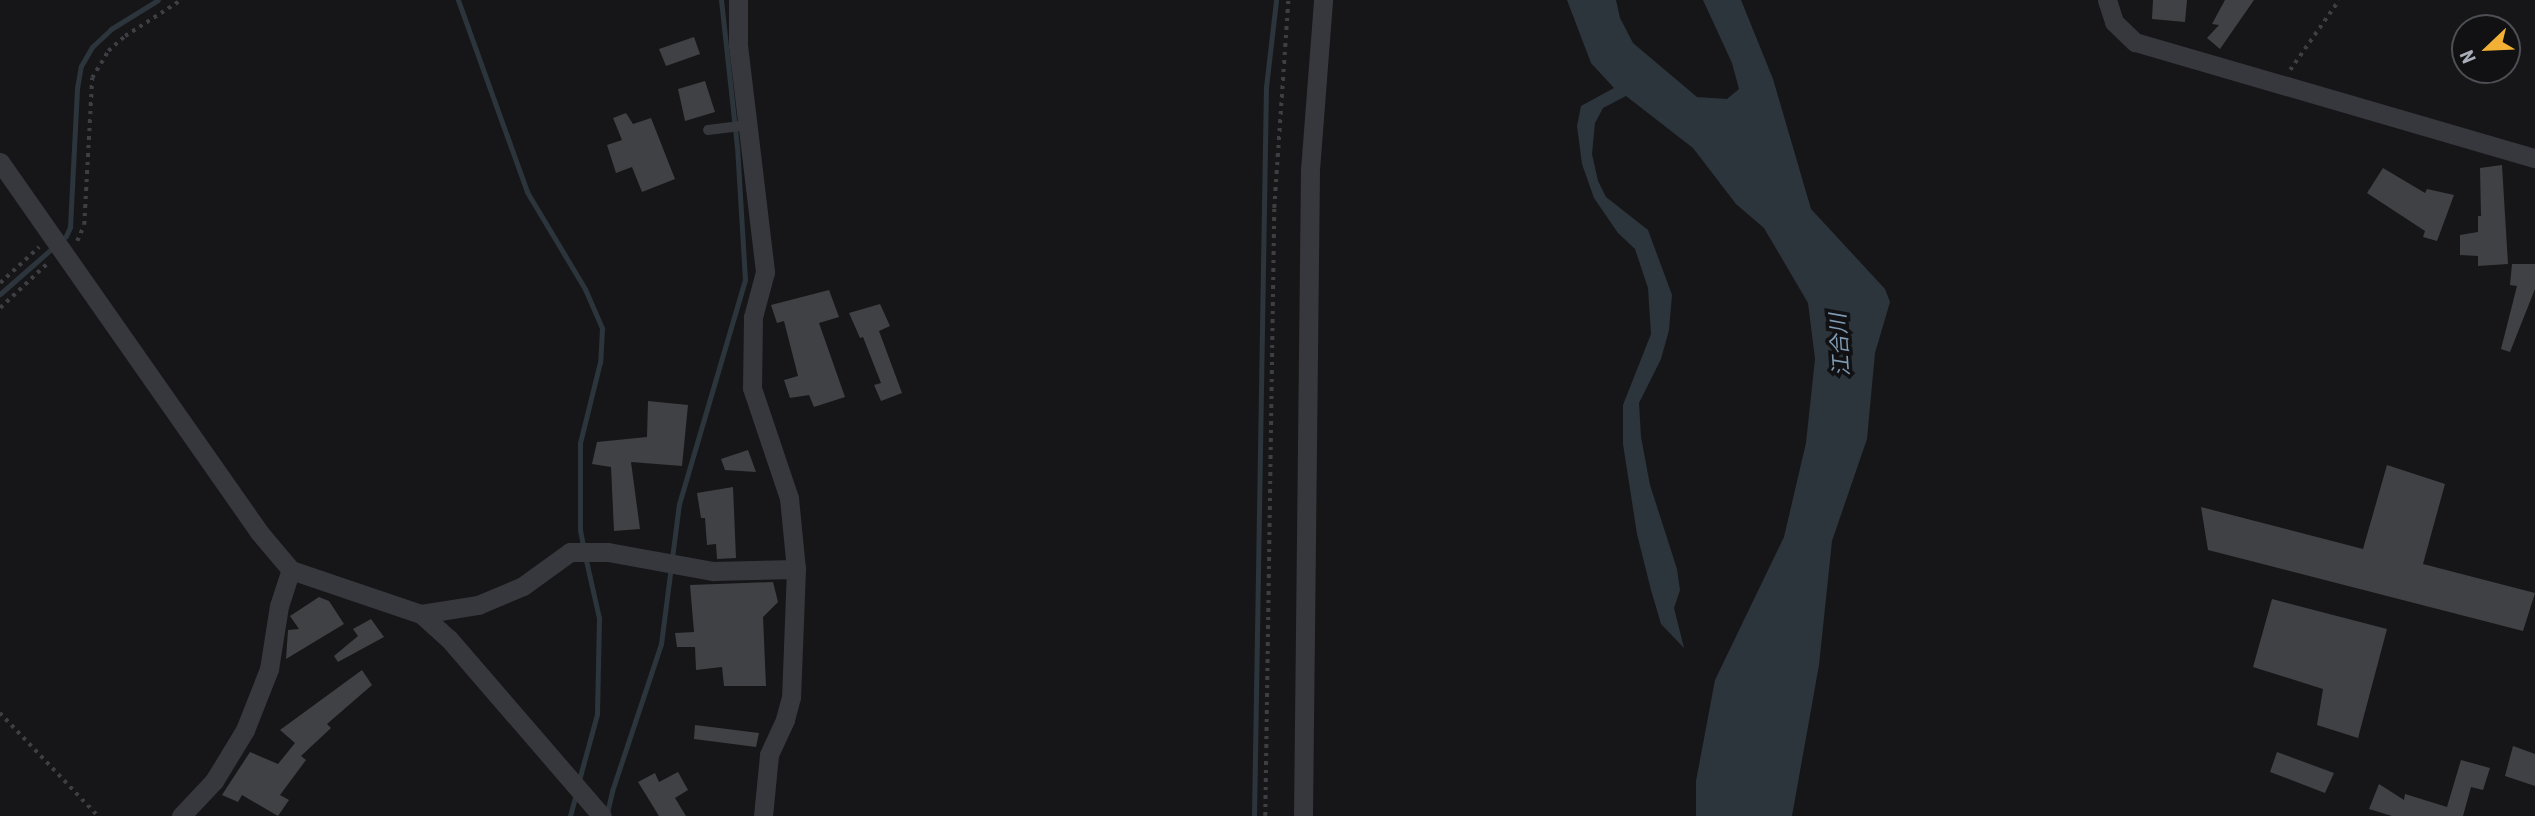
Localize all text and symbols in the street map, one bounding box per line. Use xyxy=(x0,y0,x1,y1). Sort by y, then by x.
north arrow xyxy=(2451,14,2521,84)
text: N xyxy=(2455,47,2481,66)
water label: 江合川 xyxy=(1825,313,1855,377)

